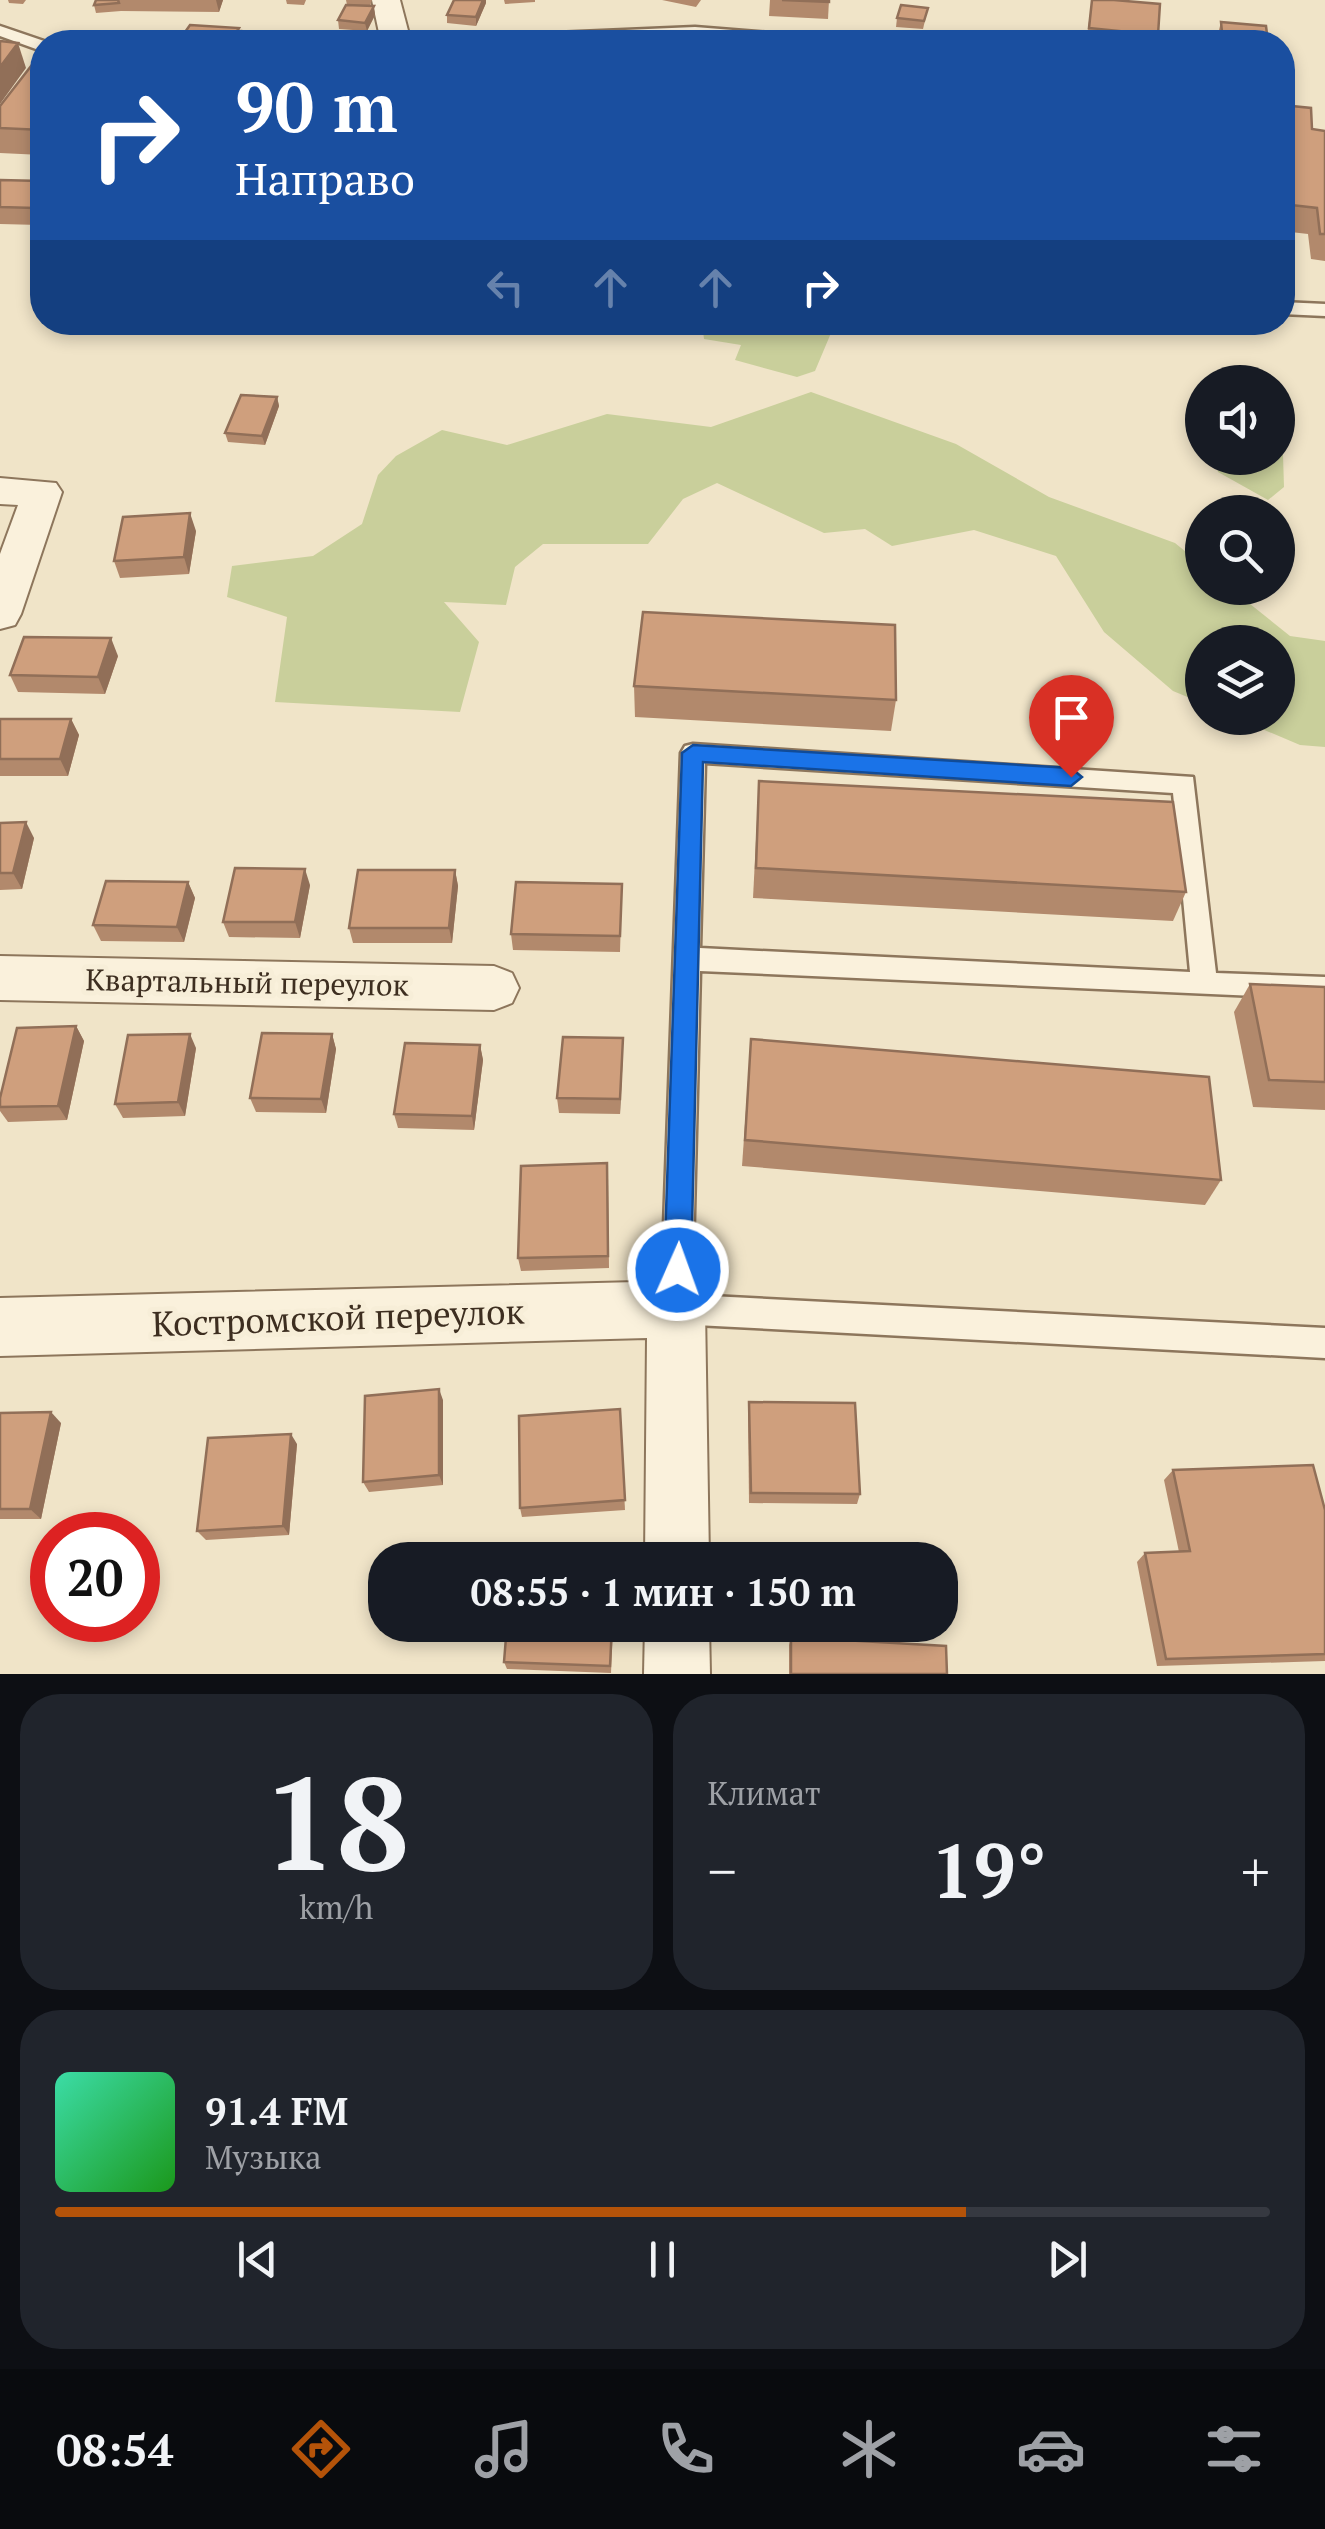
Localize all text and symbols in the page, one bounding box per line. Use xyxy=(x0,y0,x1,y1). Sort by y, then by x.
text: 90 m xyxy=(235,59,398,152)
icon: right xyxy=(70,70,200,200)
text: Направо xyxy=(235,148,415,208)
icon: left xyxy=(478,260,533,315)
icon: ahead xyxy=(583,260,638,315)
icon: ahead xyxy=(688,260,743,315)
icon: right xyxy=(793,260,848,315)
map controls xyxy=(1185,365,1295,735)
button: sound xyxy=(1185,365,1295,475)
button: search xyxy=(1185,495,1295,605)
button: layers xyxy=(1185,625,1295,735)
pin xyxy=(1029,675,1114,778)
icon: arrive xyxy=(1044,690,1099,745)
street label: Квартальный переулок xyxy=(85,959,410,1005)
position arrow xyxy=(626,1218,730,1322)
street label: Костромской переулок xyxy=(151,1288,525,1346)
speed limit sign: 20 xyxy=(30,1512,160,1642)
text: 08:55 · 1 мин · 150 m xyxy=(470,1567,856,1617)
text: 18 xyxy=(263,1735,410,1907)
text: Климат xyxy=(708,1772,821,1814)
text: 19° xyxy=(931,1820,1047,1919)
text: − xyxy=(708,1834,737,1907)
text: + xyxy=(1241,1834,1270,1907)
text: km/h xyxy=(299,1886,373,1928)
text: 91.4 FM xyxy=(205,2086,348,2136)
text: Музыка xyxy=(205,2136,321,2178)
icon: previous xyxy=(230,2232,285,2287)
icon: pause xyxy=(635,2232,690,2287)
icon: next xyxy=(1040,2232,1095,2287)
icon: directions xyxy=(286,2414,356,2484)
icon: music xyxy=(469,2414,539,2484)
icon: phone xyxy=(651,2414,721,2484)
icon: climate xyxy=(834,2414,904,2484)
icon: car xyxy=(1016,2414,1086,2484)
icon: filters xyxy=(1199,2414,1269,2484)
text: 08:54 xyxy=(56,2419,173,2479)

